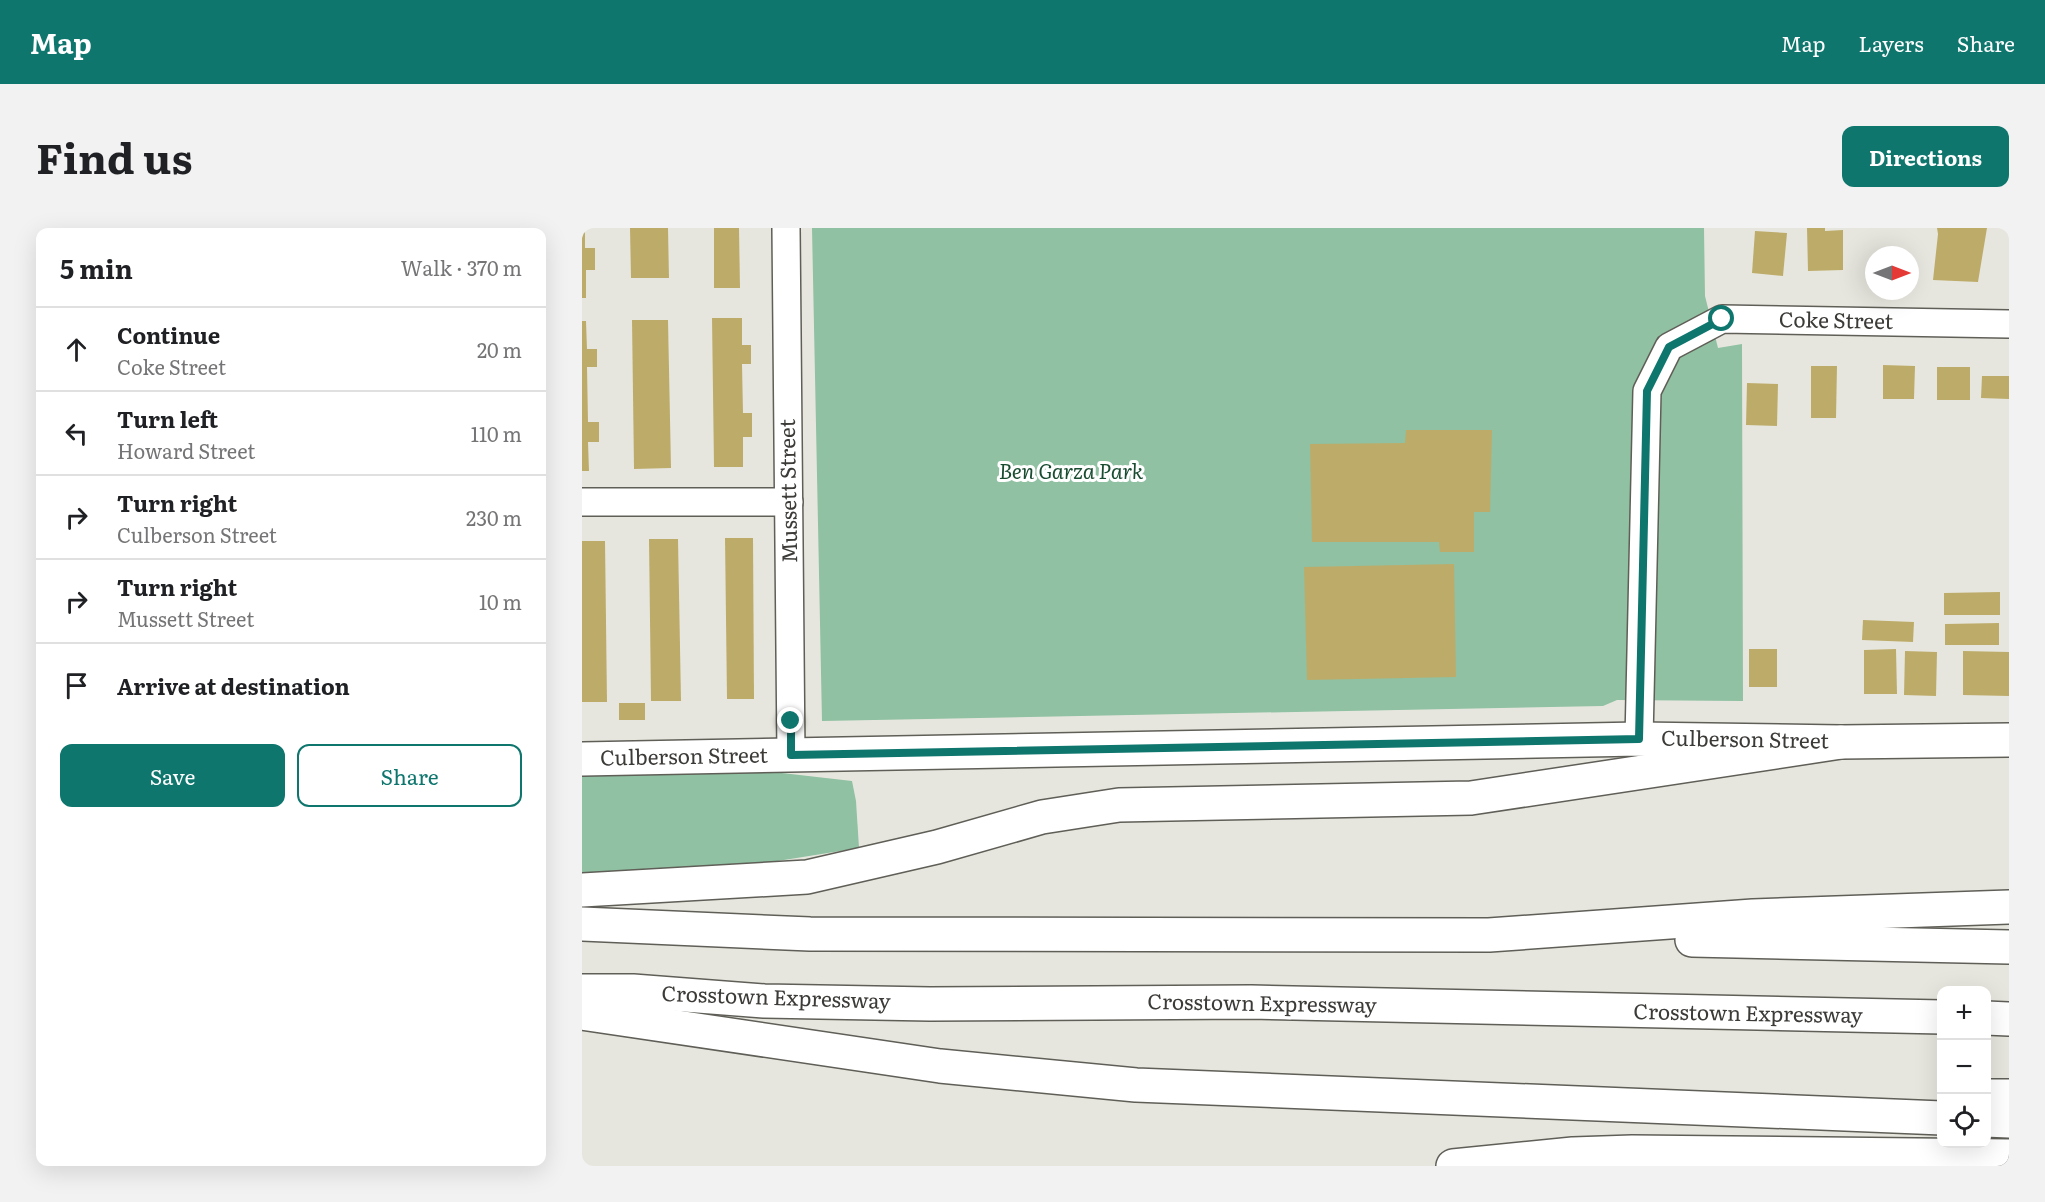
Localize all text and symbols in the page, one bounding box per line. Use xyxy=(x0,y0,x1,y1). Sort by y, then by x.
text: Map xyxy=(30,21,92,63)
text: Map xyxy=(1781,27,1826,58)
text: Layers xyxy=(1859,27,1924,58)
text: Share xyxy=(1957,27,2015,58)
text: Find us xyxy=(36,125,193,187)
button: Directions xyxy=(1842,126,2009,187)
north arrow xyxy=(1865,246,1919,300)
text: 5 min xyxy=(60,248,133,287)
text: Walk · 370 m xyxy=(401,252,522,282)
street label: Coke Street xyxy=(1779,302,1894,335)
route start xyxy=(1708,305,1734,331)
text: Continue xyxy=(117,318,220,351)
icon: ahead xyxy=(60,333,93,366)
text: 20 m xyxy=(477,334,522,364)
text: Coke Street xyxy=(117,351,226,381)
text: Turn left xyxy=(117,402,218,435)
icon: left xyxy=(60,417,93,450)
text: 110 m xyxy=(471,418,522,448)
street label: Mussett Street xyxy=(770,418,803,563)
text: Howard Street xyxy=(117,435,255,465)
park label: Ben Garza Park xyxy=(999,454,1144,485)
text: Turn right xyxy=(117,486,237,519)
icon: right xyxy=(60,501,93,534)
text: 230 m xyxy=(466,502,522,532)
text: Culberson Street xyxy=(117,519,277,549)
text: Turn right xyxy=(117,570,237,603)
icon: right xyxy=(60,585,93,618)
text: 10 m xyxy=(479,586,522,616)
text: Mussett Street xyxy=(117,603,254,633)
icon: arrive xyxy=(60,669,93,702)
text: Arrive at destination xyxy=(117,669,350,702)
route end xyxy=(777,707,803,733)
street label: Culberson Street xyxy=(1661,721,1830,754)
street label: Culberson Street xyxy=(600,738,769,771)
button: Save xyxy=(60,744,285,807)
button: Share xyxy=(297,744,522,807)
street label: Crosstown Expressway xyxy=(661,976,892,1015)
street label: Crosstown Expressway xyxy=(1147,984,1378,1019)
map controls xyxy=(1937,986,1991,1148)
button: + xyxy=(1937,986,1991,1040)
street label: Crosstown Expressway xyxy=(1633,994,1864,1029)
button: − xyxy=(1937,1040,1991,1094)
button: locate xyxy=(1937,1094,1991,1148)

